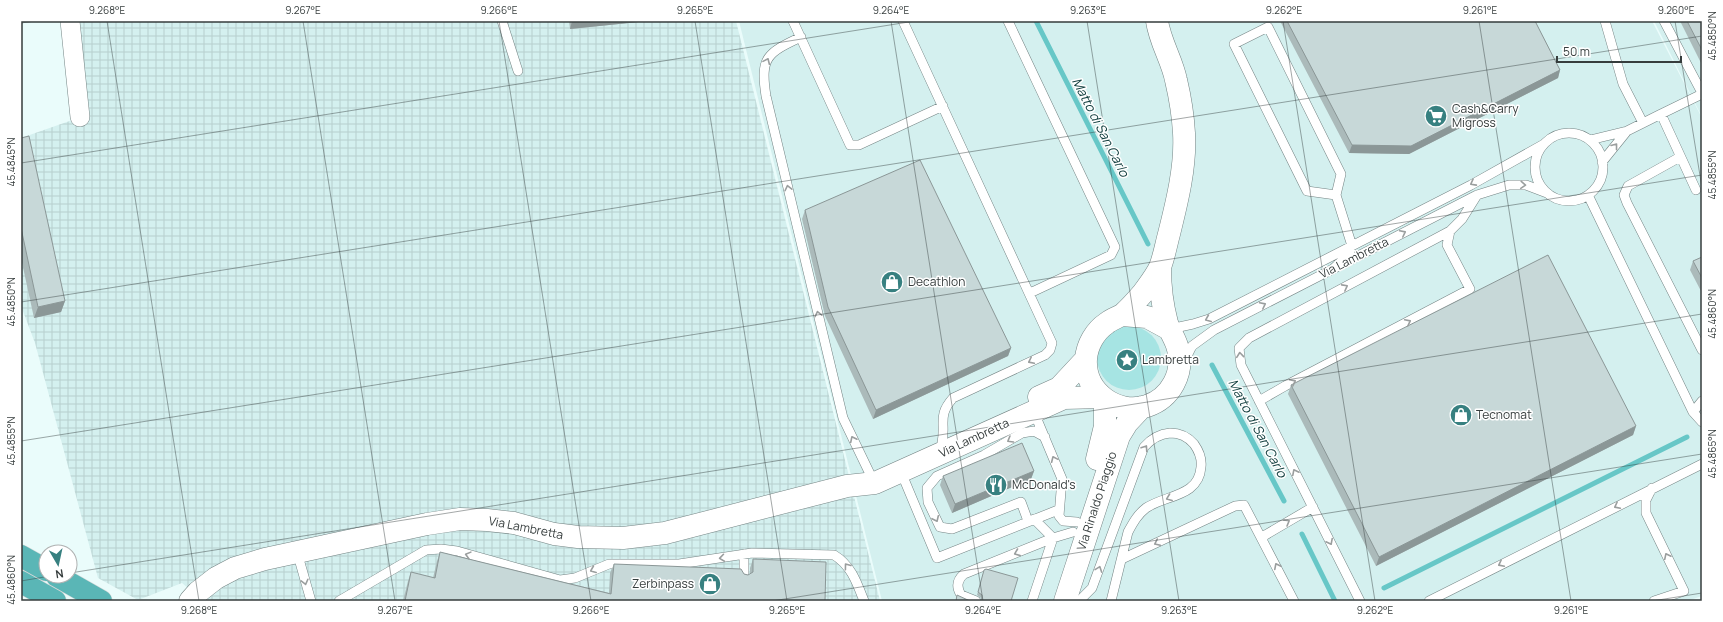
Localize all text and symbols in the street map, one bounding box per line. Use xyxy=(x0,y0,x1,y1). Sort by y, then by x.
text: 9.268°E xyxy=(89,3,126,17)
text: 9.267°E xyxy=(285,3,321,17)
text: 9.266°E xyxy=(481,3,518,17)
text: 9.265°E xyxy=(677,3,714,17)
text: 9.264°E xyxy=(873,3,910,17)
text: 9.263°E xyxy=(1070,3,1106,17)
text: 9.262°E xyxy=(1266,3,1302,17)
text: 9.261°E xyxy=(1463,3,1497,17)
text: 9.260°E xyxy=(1658,3,1695,17)
text: 45.4850°N xyxy=(1705,11,1719,61)
scale bar xyxy=(1557,38,1681,64)
text: 50 m xyxy=(1563,43,1590,60)
one-way arrow xyxy=(762,58,770,66)
water label: Matto di San Carlo xyxy=(1068,74,1134,181)
place label: Cash&Carry Migross xyxy=(1452,100,1519,131)
supermarket icon: Cash&Carry Migross xyxy=(1423,103,1449,129)
text: 45.4845°N xyxy=(4,137,18,186)
one-way arrow xyxy=(1610,144,1617,151)
text: 45.4855°N xyxy=(1705,150,1719,199)
one-way arrow xyxy=(1470,179,1478,186)
one-way arrow xyxy=(1519,181,1526,190)
one-way arrow xyxy=(784,185,792,191)
one-way arrow xyxy=(1399,230,1407,238)
street label: Via Lambretta xyxy=(1316,233,1391,282)
shop icon: Decathlon xyxy=(879,269,905,295)
place label: Decathlon xyxy=(908,273,965,290)
text: 45.4850°N xyxy=(4,277,18,327)
one-way arrow xyxy=(1340,284,1348,292)
text: 45.4860°N xyxy=(1705,289,1719,339)
one-way arrow xyxy=(1259,302,1266,310)
one-way arrow xyxy=(814,311,823,318)
one-way arrow xyxy=(1204,314,1211,322)
one-way arrow xyxy=(1404,319,1412,326)
place icon: Lambretta xyxy=(1114,347,1140,373)
place label: Lambretta xyxy=(1142,351,1199,368)
one-way arrow xyxy=(1236,352,1245,358)
one-way arrow xyxy=(1028,356,1036,364)
water label: Matto di San Carlo xyxy=(1224,376,1292,481)
one-way arrow xyxy=(1289,379,1296,386)
shop icon: Tecnomat xyxy=(1448,402,1474,428)
place label: Tecnomat xyxy=(1476,406,1532,423)
street label: Via Lambretta xyxy=(936,414,1012,461)
text: 45.4855°N xyxy=(4,416,18,465)
text: 45.4865°N xyxy=(1705,429,1719,479)
one-way arrow xyxy=(850,436,858,443)
one-way arrow xyxy=(1007,436,1014,443)
one-way arrow xyxy=(1140,445,1147,452)
street label: Via Rinaldo Piaggio xyxy=(1072,449,1121,553)
one-way arrow xyxy=(1051,455,1059,463)
one-way arrow xyxy=(1292,469,1300,477)
restaurant icon: McDonald's xyxy=(983,472,1009,498)
place label: McDonald's xyxy=(1012,476,1076,493)
one-way arrow xyxy=(1166,494,1173,502)
one-way arrow xyxy=(1614,501,1622,509)
street label: Via Lambretta xyxy=(487,512,565,543)
one-way arrow xyxy=(931,515,939,523)
one-way arrow xyxy=(1283,519,1290,526)
one-way arrow xyxy=(1154,538,1162,546)
one-way arrow xyxy=(1325,538,1333,545)
north arrow xyxy=(38,544,78,584)
one-way arrow xyxy=(1013,548,1020,556)
one-way arrow xyxy=(465,551,472,560)
one-way arrow xyxy=(719,553,725,562)
one-way arrow xyxy=(1664,553,1672,560)
text: 45.4860°N xyxy=(4,555,18,605)
one-way arrow xyxy=(1498,559,1506,567)
one-way arrow xyxy=(845,563,852,570)
one-way arrow xyxy=(1274,563,1281,571)
one-way arrow xyxy=(590,565,598,573)
one-way arrow xyxy=(1095,565,1103,572)
text: N xyxy=(54,566,65,582)
shop icon: Zerbinpass xyxy=(697,571,723,597)
place label: Zerbinpass xyxy=(632,575,694,592)
one-way arrow xyxy=(301,579,309,585)
text: 9.268°E xyxy=(181,603,218,617)
text: 9.267°E xyxy=(377,603,413,617)
text: 9.266°E xyxy=(573,603,610,617)
text: 9.265°E xyxy=(769,603,806,617)
text: 9.264°E xyxy=(965,603,1002,617)
text: 9.263°E xyxy=(1161,603,1197,617)
text: 9.262°E xyxy=(1357,603,1393,617)
text: 9.261°E xyxy=(1554,603,1588,617)

